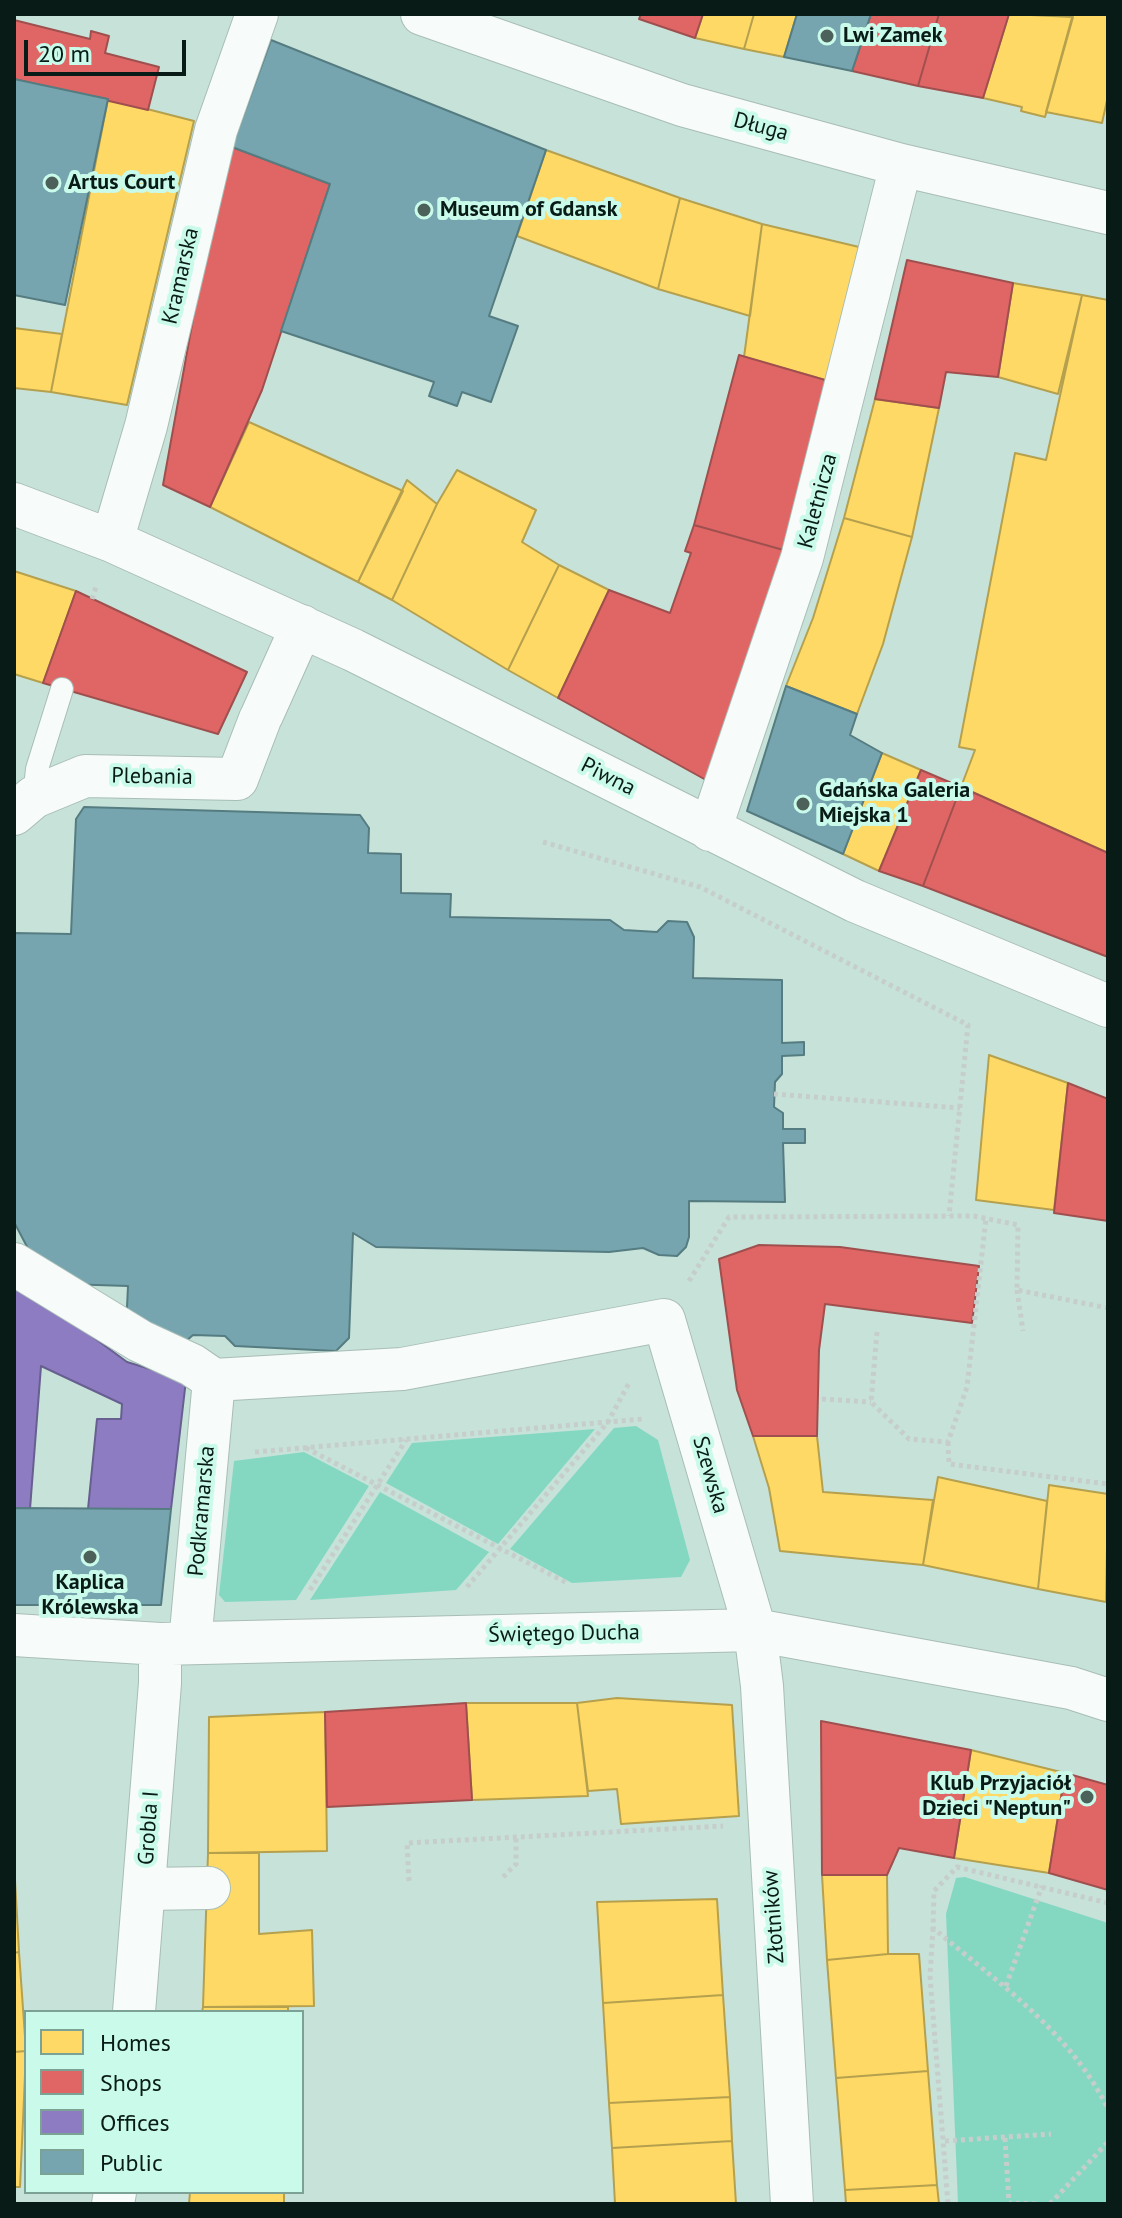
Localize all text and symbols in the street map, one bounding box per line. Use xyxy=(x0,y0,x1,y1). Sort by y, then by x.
place label: Lwi Zamek xyxy=(843,23,943,49)
scale bar xyxy=(28,24,190,74)
marker: Lwi Zamek xyxy=(818,27,836,45)
text: 20 m xyxy=(38,38,90,69)
street label: Długa xyxy=(731,107,791,147)
place label: Artus Court xyxy=(68,170,175,196)
marker: Artus Court xyxy=(43,174,61,192)
place label: Museum of Gdansk xyxy=(440,197,617,223)
marker: Museum of Gdansk xyxy=(415,201,433,219)
street label: Kramarska xyxy=(157,225,205,327)
street label: Kaletnicza xyxy=(793,451,843,551)
street label: Piwna xyxy=(576,752,640,802)
street label: Plebania xyxy=(111,763,193,791)
place label: Gdańska Galeria Miejska 1 xyxy=(819,778,970,830)
marker: Gdańska Galeria Miejska 1 xyxy=(794,795,812,813)
street label: Szewska xyxy=(686,1433,734,1517)
street label: Podkramarska xyxy=(183,1445,221,1577)
marker: Kaplica Królewska xyxy=(81,1548,99,1566)
place label: Kaplica Królewska xyxy=(41,1570,139,1622)
street label: Świętego Ducha xyxy=(488,1619,640,1649)
place label: Klub Przyjaciół Dzieci "Neptun" xyxy=(922,1771,1071,1822)
marker: Klub Przyjaciół Dzieci "Neptun" xyxy=(1078,1788,1096,1806)
street label: Grobla I xyxy=(133,1790,165,1866)
street label: Złotników xyxy=(758,1869,790,1965)
legend xyxy=(24,2010,304,2194)
text: Homes xyxy=(100,2027,171,2058)
text: Shops xyxy=(100,2067,162,2098)
text: Offices xyxy=(100,2107,170,2138)
text: Public xyxy=(100,2147,163,2178)

